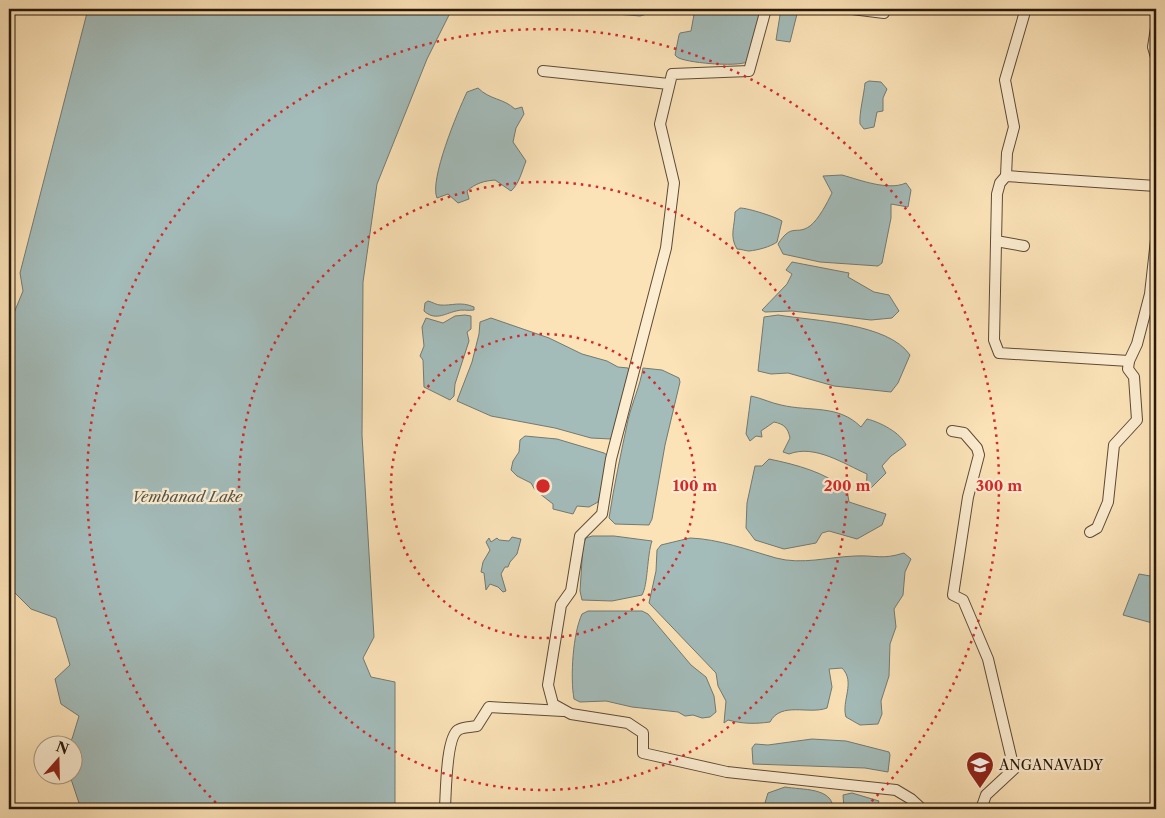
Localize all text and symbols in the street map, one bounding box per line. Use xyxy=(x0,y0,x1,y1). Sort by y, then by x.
text: 100 m xyxy=(673,476,717,495)
text: 200 m xyxy=(824,476,870,495)
text: 300 m xyxy=(976,476,1022,495)
centre of rings xyxy=(534,477,552,495)
water label: Vembanad Lake xyxy=(132,487,243,506)
north arrow xyxy=(32,736,82,786)
text: N xyxy=(54,737,71,758)
school or university icon: ANGANAVADY xyxy=(965,750,995,789)
place label: ANGANAVADY xyxy=(998,756,1104,774)

